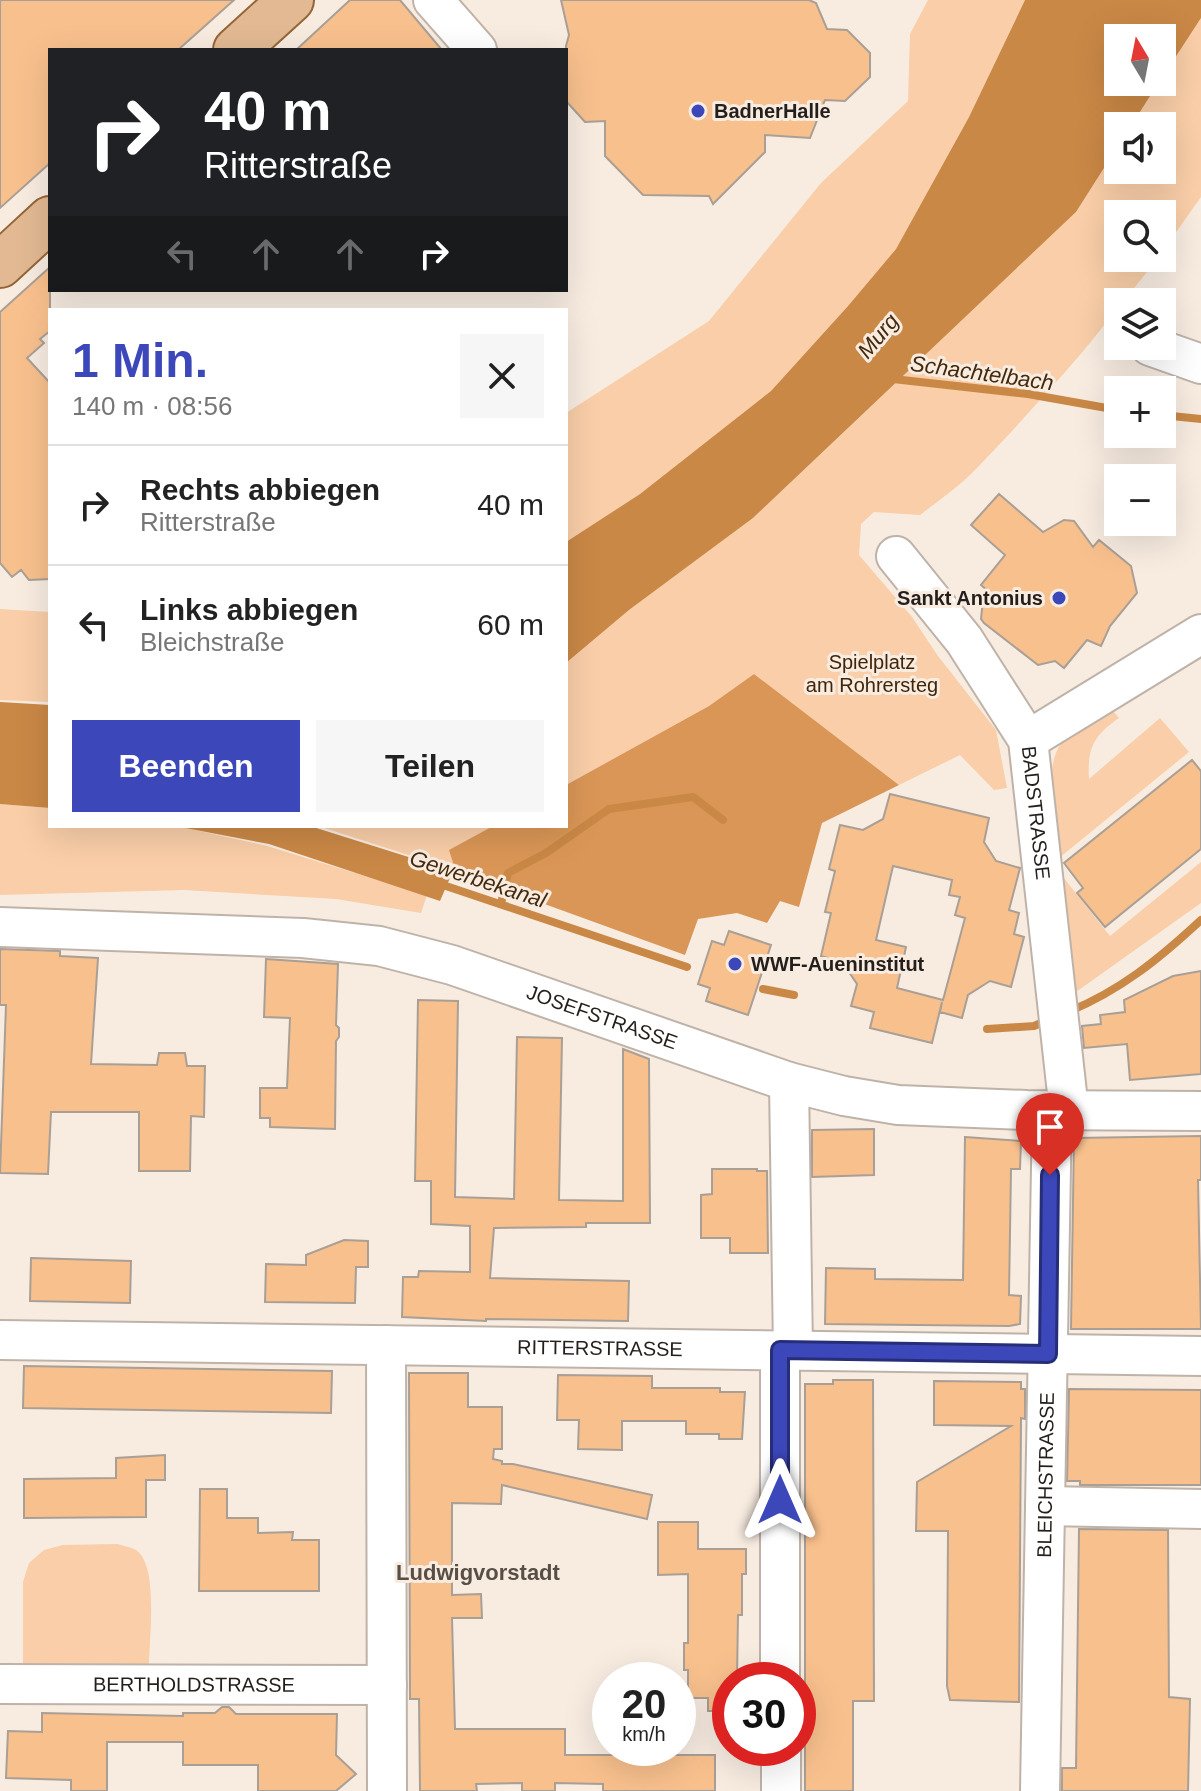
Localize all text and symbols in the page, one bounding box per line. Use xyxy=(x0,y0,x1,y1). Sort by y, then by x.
north arrow xyxy=(1104,24,1176,96)
map controls xyxy=(1104,24,1176,536)
text: 40 m xyxy=(204,79,332,142)
icon: right xyxy=(72,80,176,184)
place label: BadnerHalle xyxy=(714,100,831,122)
marker: BadnerHalle xyxy=(689,102,707,120)
button: sound xyxy=(1104,112,1176,184)
text: Ritterstraße xyxy=(204,145,392,186)
button: search xyxy=(1104,200,1176,272)
icon: left xyxy=(160,232,204,276)
icon: ahead xyxy=(244,232,288,276)
icon: ahead xyxy=(328,232,372,276)
icon: right xyxy=(412,232,456,276)
button: layers xyxy=(1104,288,1176,360)
water label: Murg xyxy=(852,308,904,363)
text: 1 Min. xyxy=(72,334,208,387)
button: close xyxy=(460,334,544,418)
water label: Schachtelbach xyxy=(909,351,1055,395)
button: + xyxy=(1104,376,1176,448)
text: 140 m · 08:56 xyxy=(72,391,232,421)
button: − xyxy=(1104,464,1176,536)
text: Rechts abbiegen xyxy=(140,473,380,506)
icon: right xyxy=(72,483,116,527)
text: 40 m xyxy=(477,488,544,521)
text: Ritterstraße xyxy=(140,507,276,537)
place label: Sankt Antonius xyxy=(897,587,1043,609)
marker: Sankt Antonius xyxy=(1050,589,1068,607)
text: Links abbiegen xyxy=(140,593,358,626)
icon: left xyxy=(72,603,116,647)
text: 60 m xyxy=(477,608,544,641)
text: Bleichstraße xyxy=(140,627,285,657)
park label: Spielplatz am Rohrersteg xyxy=(806,651,938,696)
button: Beenden xyxy=(72,720,300,812)
button: Teilen xyxy=(316,720,544,812)
street label: BADSTRASSE xyxy=(1018,745,1054,881)
water label: Gewerbekanal xyxy=(407,845,550,913)
place label: WWF-Aueninstitut xyxy=(751,953,925,975)
marker: WWF-Aueninstitut xyxy=(726,955,744,973)
street label: JOSEFSTRASSE xyxy=(524,981,680,1053)
pin xyxy=(1016,1093,1084,1175)
icon: arrive xyxy=(1028,1105,1072,1149)
street label: RITTERSTRASSE xyxy=(517,1336,683,1360)
street label: BLEICHSTRASSE xyxy=(1033,1392,1058,1558)
position arrow xyxy=(738,1458,822,1542)
district label: Ludwigvorstadt xyxy=(396,1560,561,1585)
speed limit sign: 30 xyxy=(712,1662,816,1766)
street label: BERTHOLDSTRASSE xyxy=(93,1673,295,1696)
text: 20 xyxy=(622,1682,666,1726)
text: km/h xyxy=(622,1723,666,1745)

